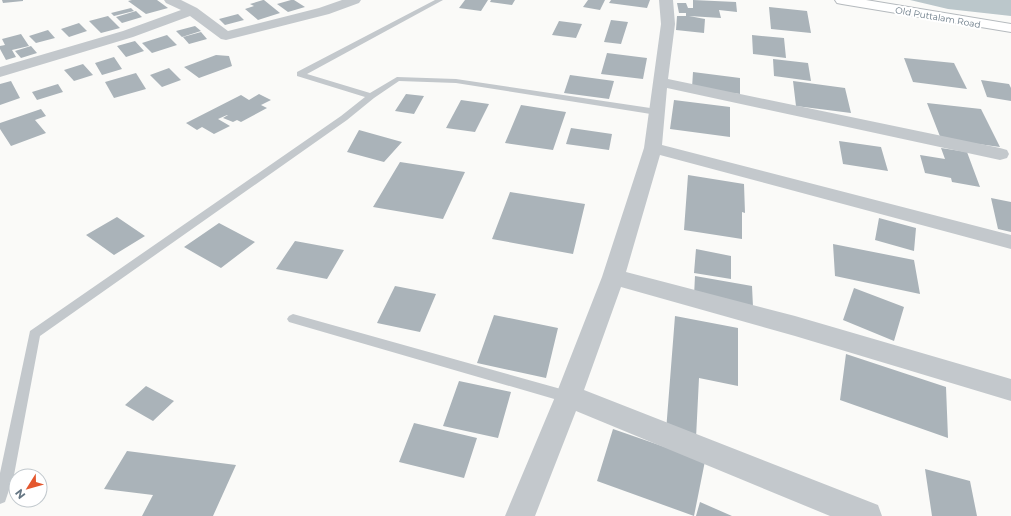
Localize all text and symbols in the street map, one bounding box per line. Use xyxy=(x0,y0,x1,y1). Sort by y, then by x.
street label: Old Puttalam Road xyxy=(894,4,982,30)
north arrow xyxy=(8,468,48,508)
text: N xyxy=(12,486,28,502)

